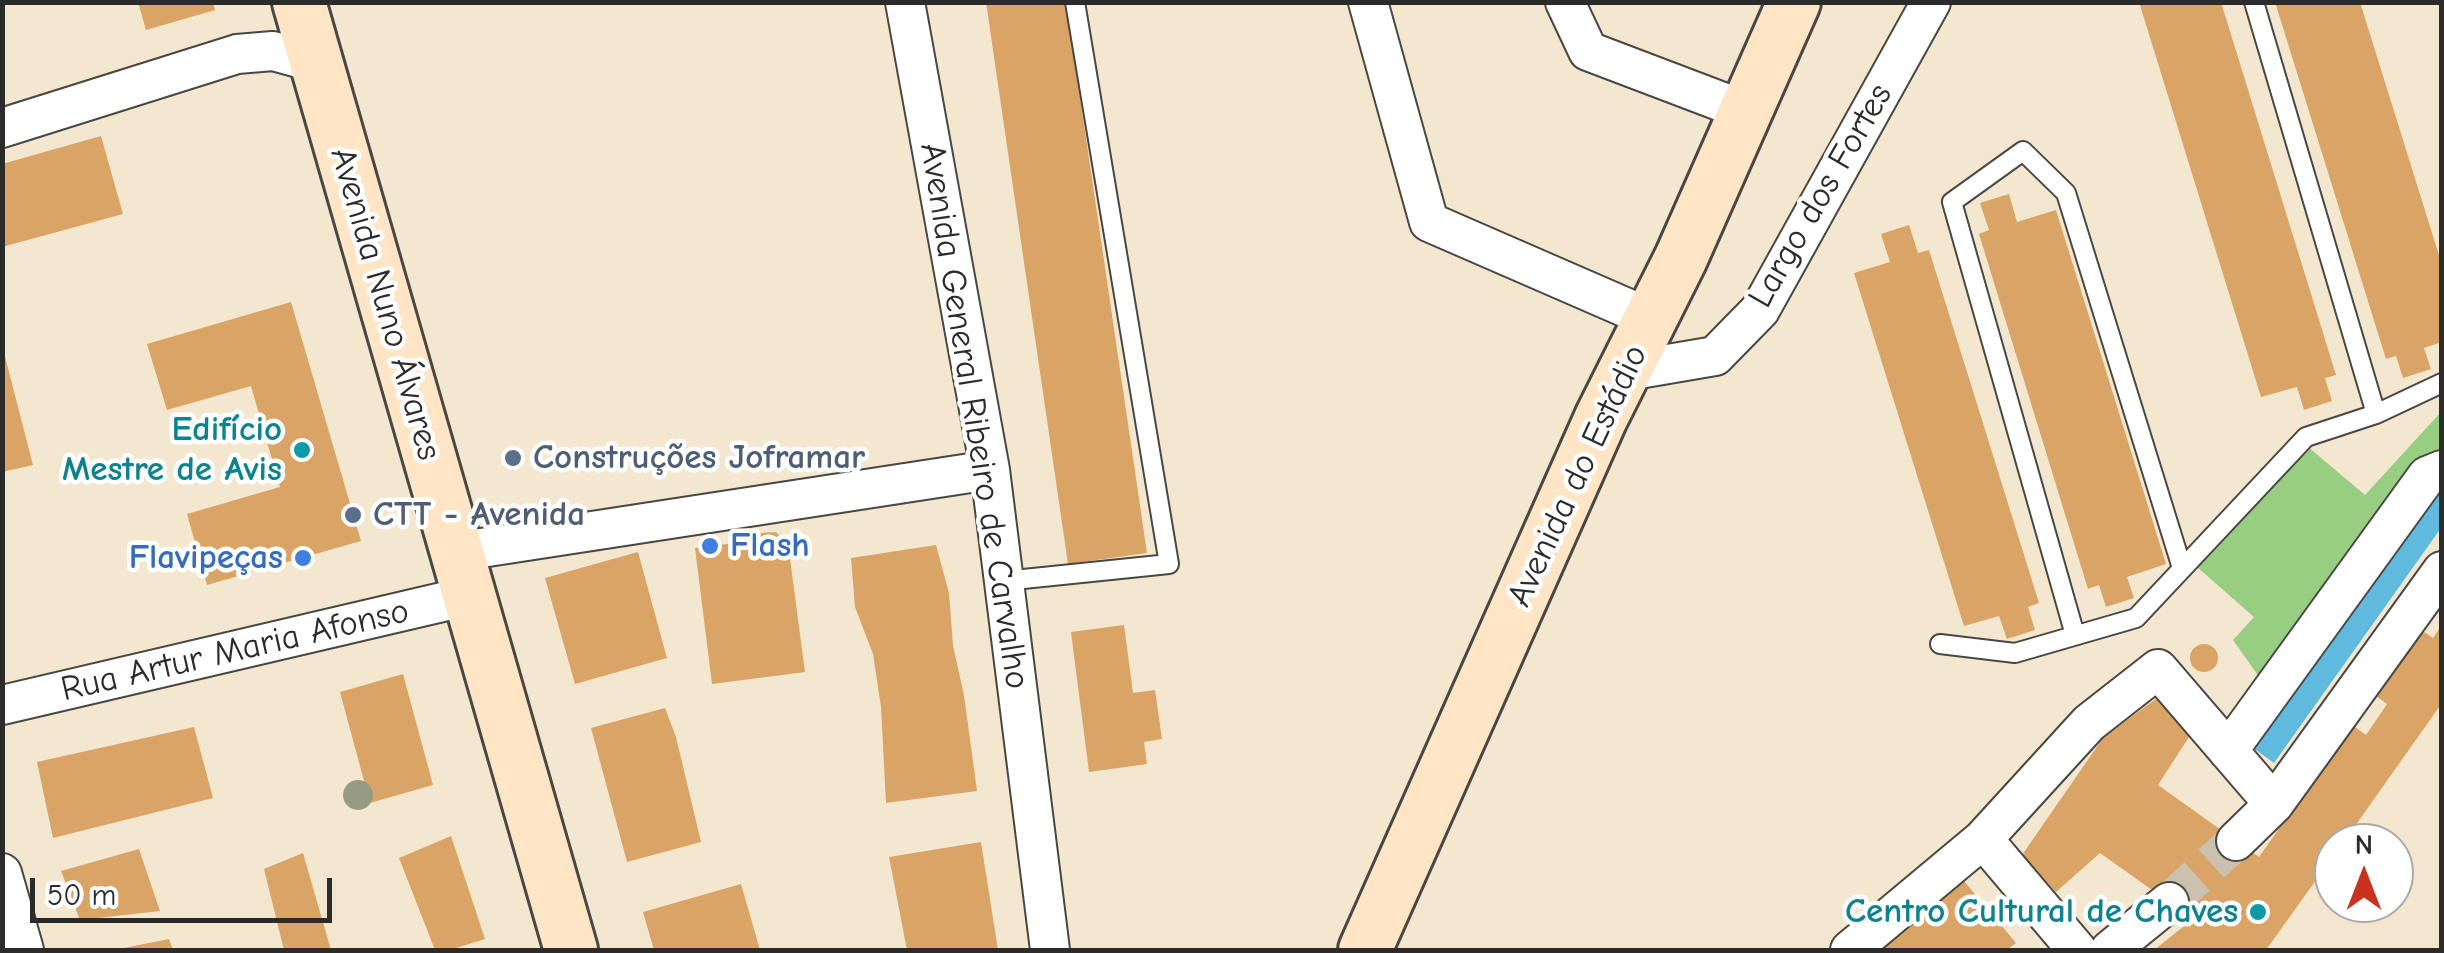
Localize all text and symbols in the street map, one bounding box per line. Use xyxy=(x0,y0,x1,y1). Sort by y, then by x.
street label: Largo dos Fortes xyxy=(1740,77,1902,315)
street label: Avenida General Ribeiro de Carvalho xyxy=(910,140,1038,692)
street label: Avenida Nuno Álvares xyxy=(320,143,450,465)
street label: Avenida do Estádio xyxy=(1499,338,1657,614)
place label: Edifício Mestre de Avis xyxy=(62,409,282,491)
place label: Construções Joframar xyxy=(533,437,865,479)
marker: Edifício Mestre de Avis xyxy=(291,439,313,461)
marker: Construções Joframar xyxy=(502,447,524,469)
place label: CTT - Avenida xyxy=(373,494,585,536)
marker: CTT - Avenida xyxy=(342,504,364,526)
place label: Flash xyxy=(730,525,810,567)
marker: Flash xyxy=(699,535,721,557)
place label: Flavipeças xyxy=(129,537,283,579)
marker: Flavipeças xyxy=(292,547,314,569)
street label: Rua Artur Maria Afonso xyxy=(57,591,413,711)
north arrow xyxy=(2314,823,2414,923)
text: N xyxy=(2355,829,2373,861)
scale bar xyxy=(35,858,338,920)
text: 50 m xyxy=(47,878,116,913)
place label: Centro Cultural de Chaves xyxy=(1845,891,2238,933)
marker: Centro Cultural de Chaves xyxy=(2247,901,2269,923)

